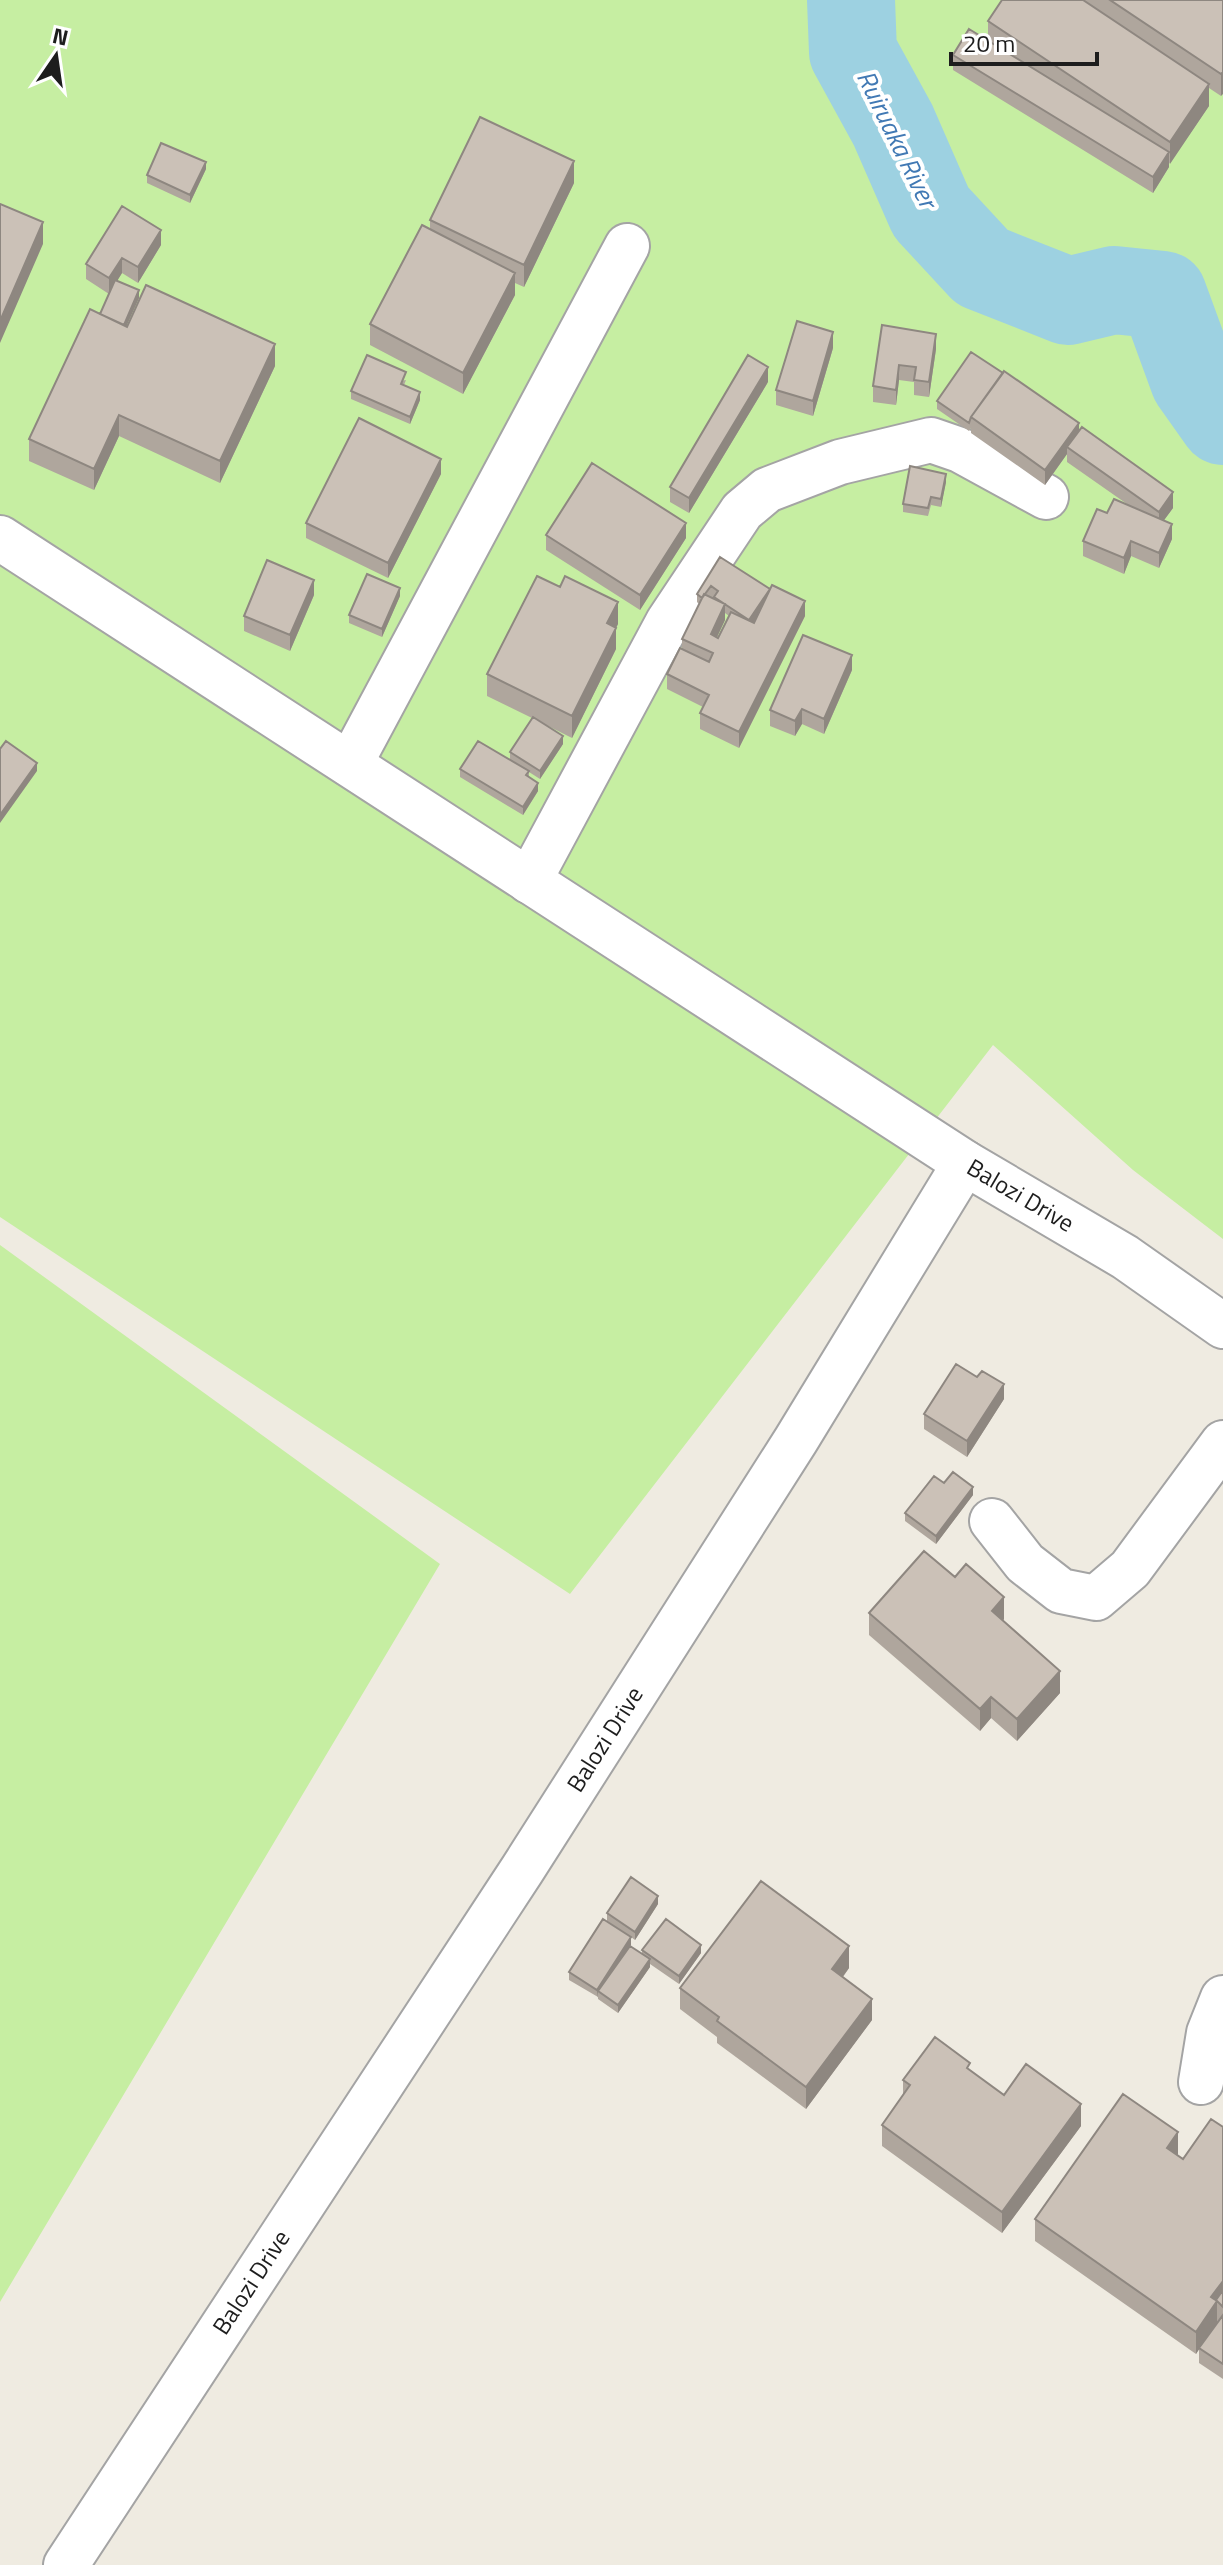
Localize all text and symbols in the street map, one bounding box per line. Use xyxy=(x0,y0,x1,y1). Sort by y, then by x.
north arrow xyxy=(16,16,96,96)
scale bar xyxy=(951,16,1097,66)
text: N xyxy=(49,18,72,55)
text: 20 m xyxy=(963,25,1015,61)
water label: Ruiruaka River xyxy=(847,63,949,217)
street label: Balozi Drive xyxy=(961,1149,1081,1240)
street label: Balozi Drive xyxy=(557,1679,651,1799)
street label: Balozi Drive xyxy=(203,2222,298,2341)

